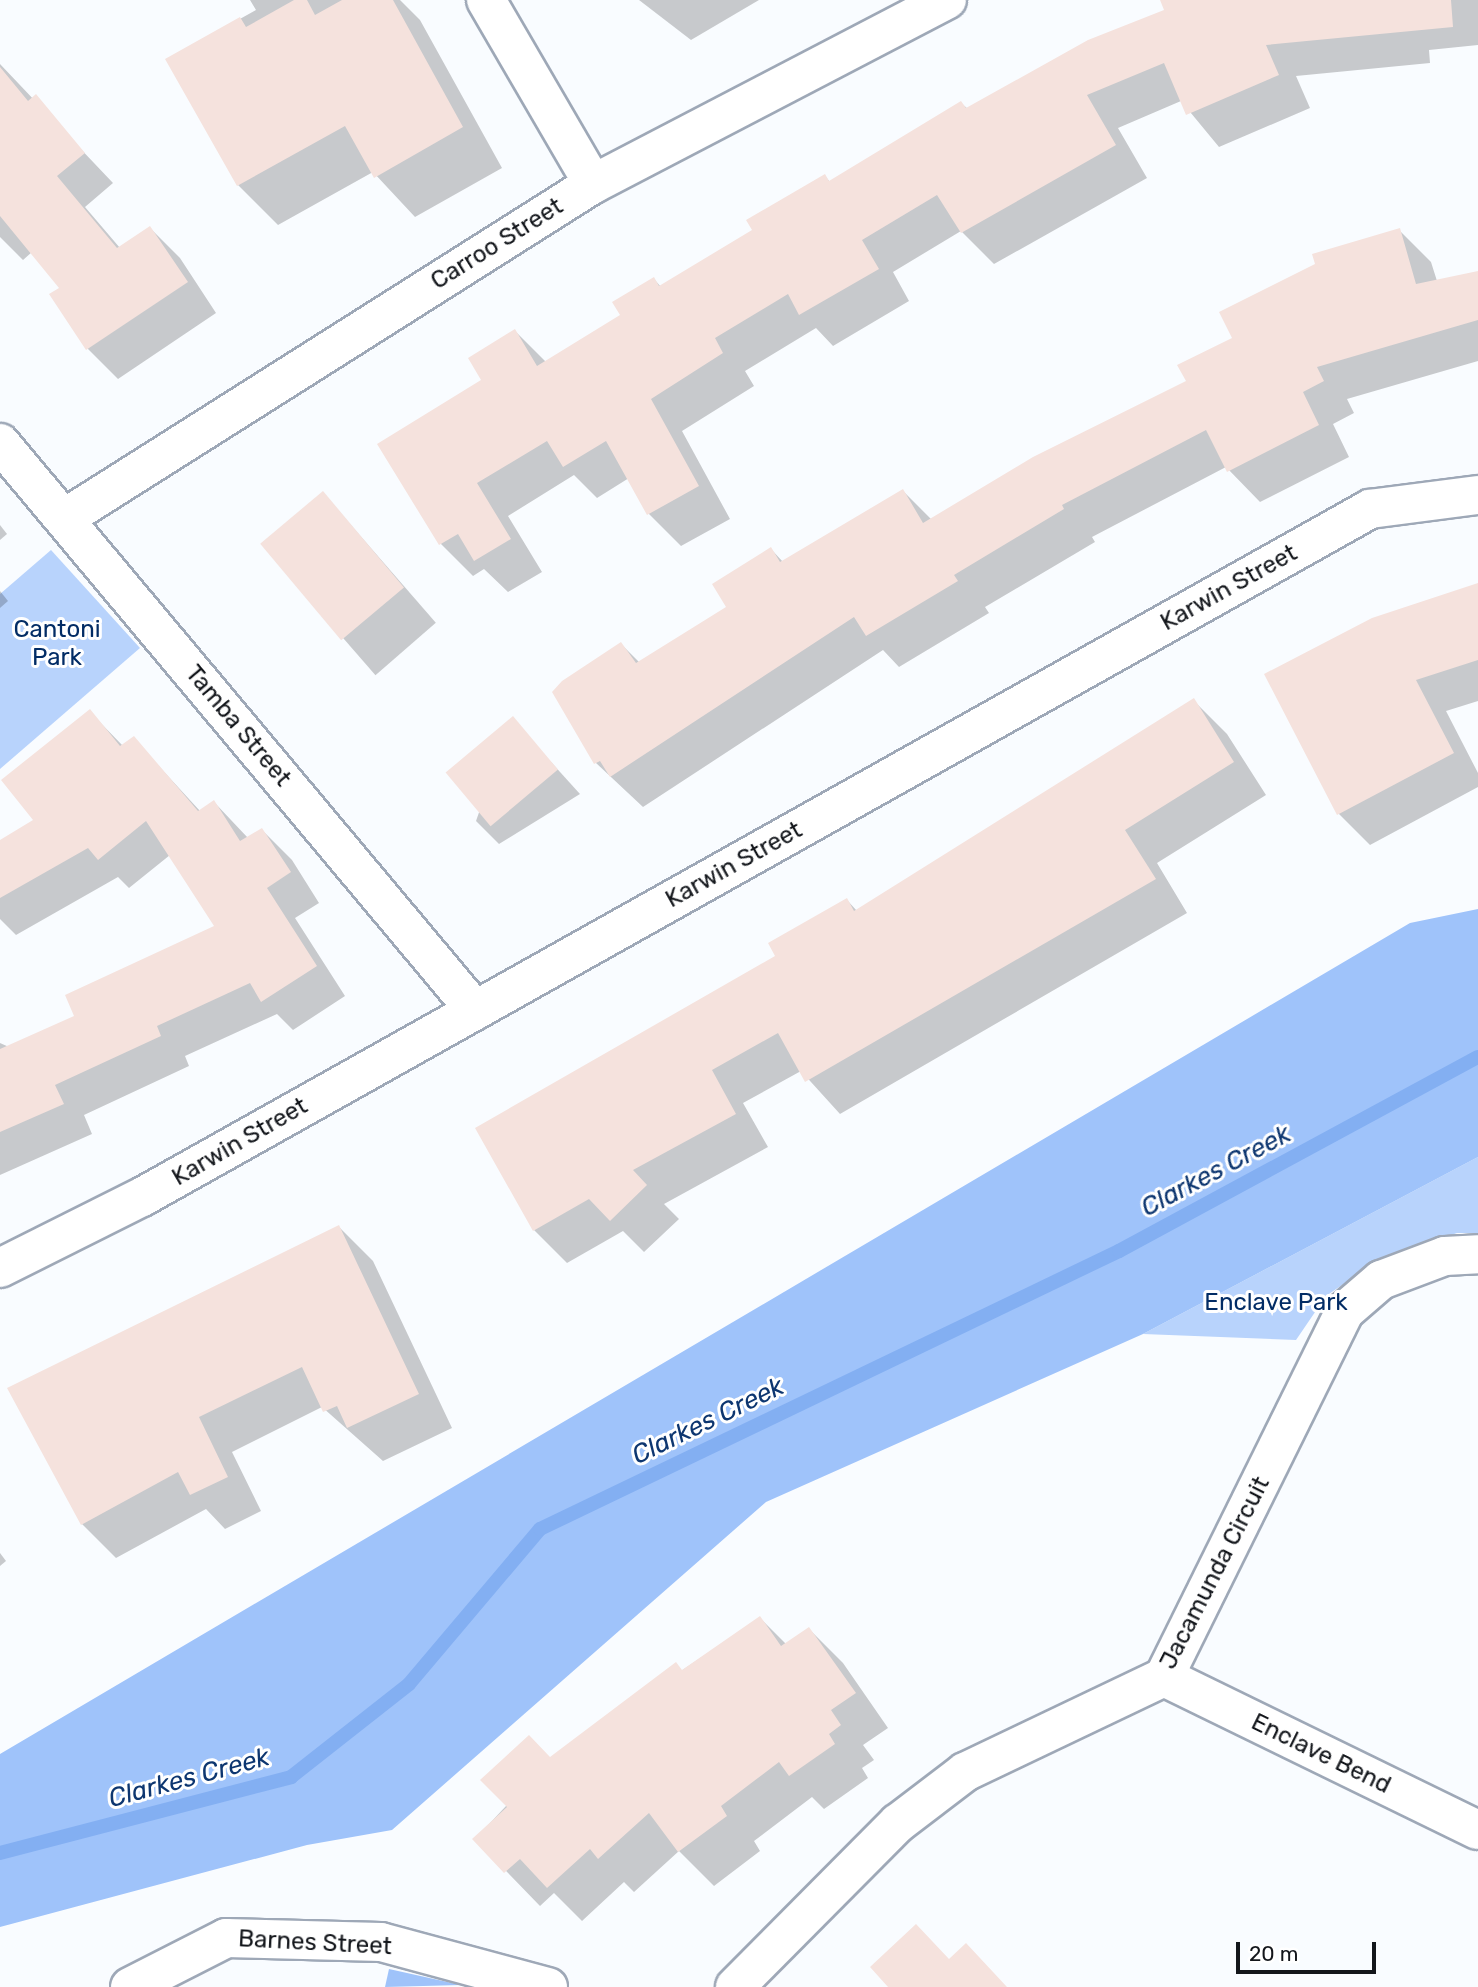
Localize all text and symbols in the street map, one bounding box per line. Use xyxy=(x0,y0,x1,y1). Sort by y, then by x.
street label: Carroo Street xyxy=(426,192,568,296)
street label: Karwin Street xyxy=(1156,539,1302,637)
park label: Cantoni Park xyxy=(13,616,101,672)
street label: Tamba Street xyxy=(179,660,297,792)
street label: Karwin Street xyxy=(661,816,807,914)
street label: Karwin Street xyxy=(167,1092,313,1192)
water label: Clarkes Creek xyxy=(1136,1118,1296,1224)
park label: Enclave Park xyxy=(1204,1289,1348,1317)
water label: Clarkes Creek xyxy=(627,1371,789,1471)
street label: Jacamunda Circuit xyxy=(1154,1472,1276,1674)
street label: Enclave Bend xyxy=(1247,1708,1395,1800)
water label: Clarkes Creek xyxy=(105,1742,273,1814)
street label: Barnes Street xyxy=(237,1925,393,1961)
scale bar xyxy=(1240,1927,1380,1971)
text: 20 m xyxy=(1249,1941,1298,1966)

